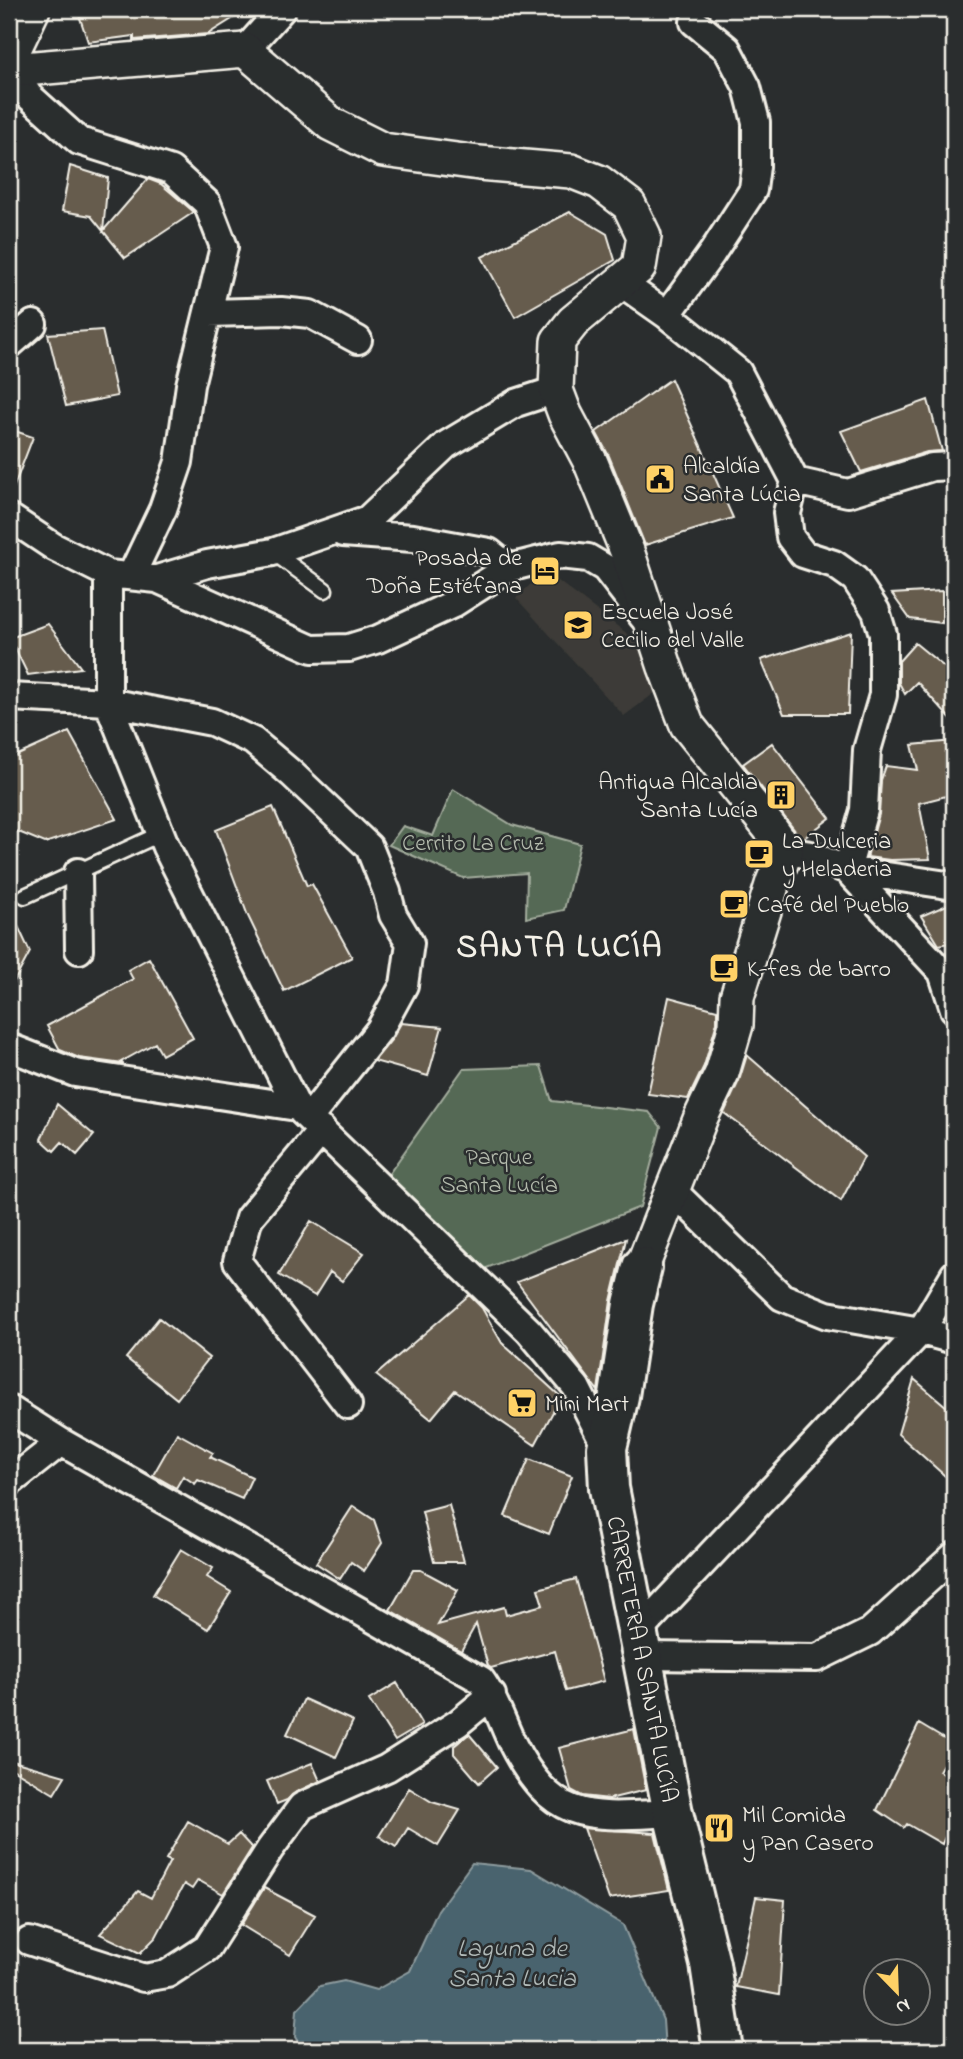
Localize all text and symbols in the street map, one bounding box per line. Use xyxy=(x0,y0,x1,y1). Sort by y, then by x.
place label: Alcaldía Santa Lúcia xyxy=(683,450,801,513)
public building icon: Alcaldía Santa Lúcia xyxy=(643,462,677,496)
place label: Posada de Doña Estéfana xyxy=(366,542,522,605)
hotel icon: Posada de Doña Estéfana xyxy=(528,554,562,588)
place label: Escuela José Cecilio del Valle xyxy=(601,596,744,659)
school or university icon: Escuela José Cecilio del Valle xyxy=(561,608,595,642)
place label: Antigua Alcaldia Santa Lucía xyxy=(598,766,758,829)
building icon: Antigua Alcaldia Santa Lucía xyxy=(764,778,798,812)
place label: La Dulceria y Heladeria xyxy=(782,825,892,889)
park label: Cerrito La Cruz xyxy=(402,827,545,862)
cafe icon: La Dulceria y Heladeria xyxy=(742,837,776,871)
cafe icon: Café del Pueblo xyxy=(717,887,751,921)
place label: Café del Pueblo xyxy=(757,889,909,924)
district label: SANTA LUCÍA xyxy=(457,925,663,972)
cafe icon: K-fes de barro xyxy=(707,951,741,985)
place label: K-fes de barro xyxy=(747,953,891,988)
park label: Parque Santa Lucía xyxy=(440,1141,558,1204)
supermarket icon: Mini Mart xyxy=(505,1386,539,1420)
place label: Mini Mart xyxy=(545,1388,629,1423)
street label: CARRETERA A SANTA LUCÍA xyxy=(596,1513,685,1806)
place label: Mil Comida y Pan Casero xyxy=(742,1799,874,1863)
restaurant icon: Mil Comida y Pan Casero xyxy=(702,1811,736,1845)
water label: Laguna de Santa Lucia xyxy=(448,1931,577,1999)
north arrow xyxy=(862,1958,932,2028)
text: N xyxy=(891,1990,914,2020)

